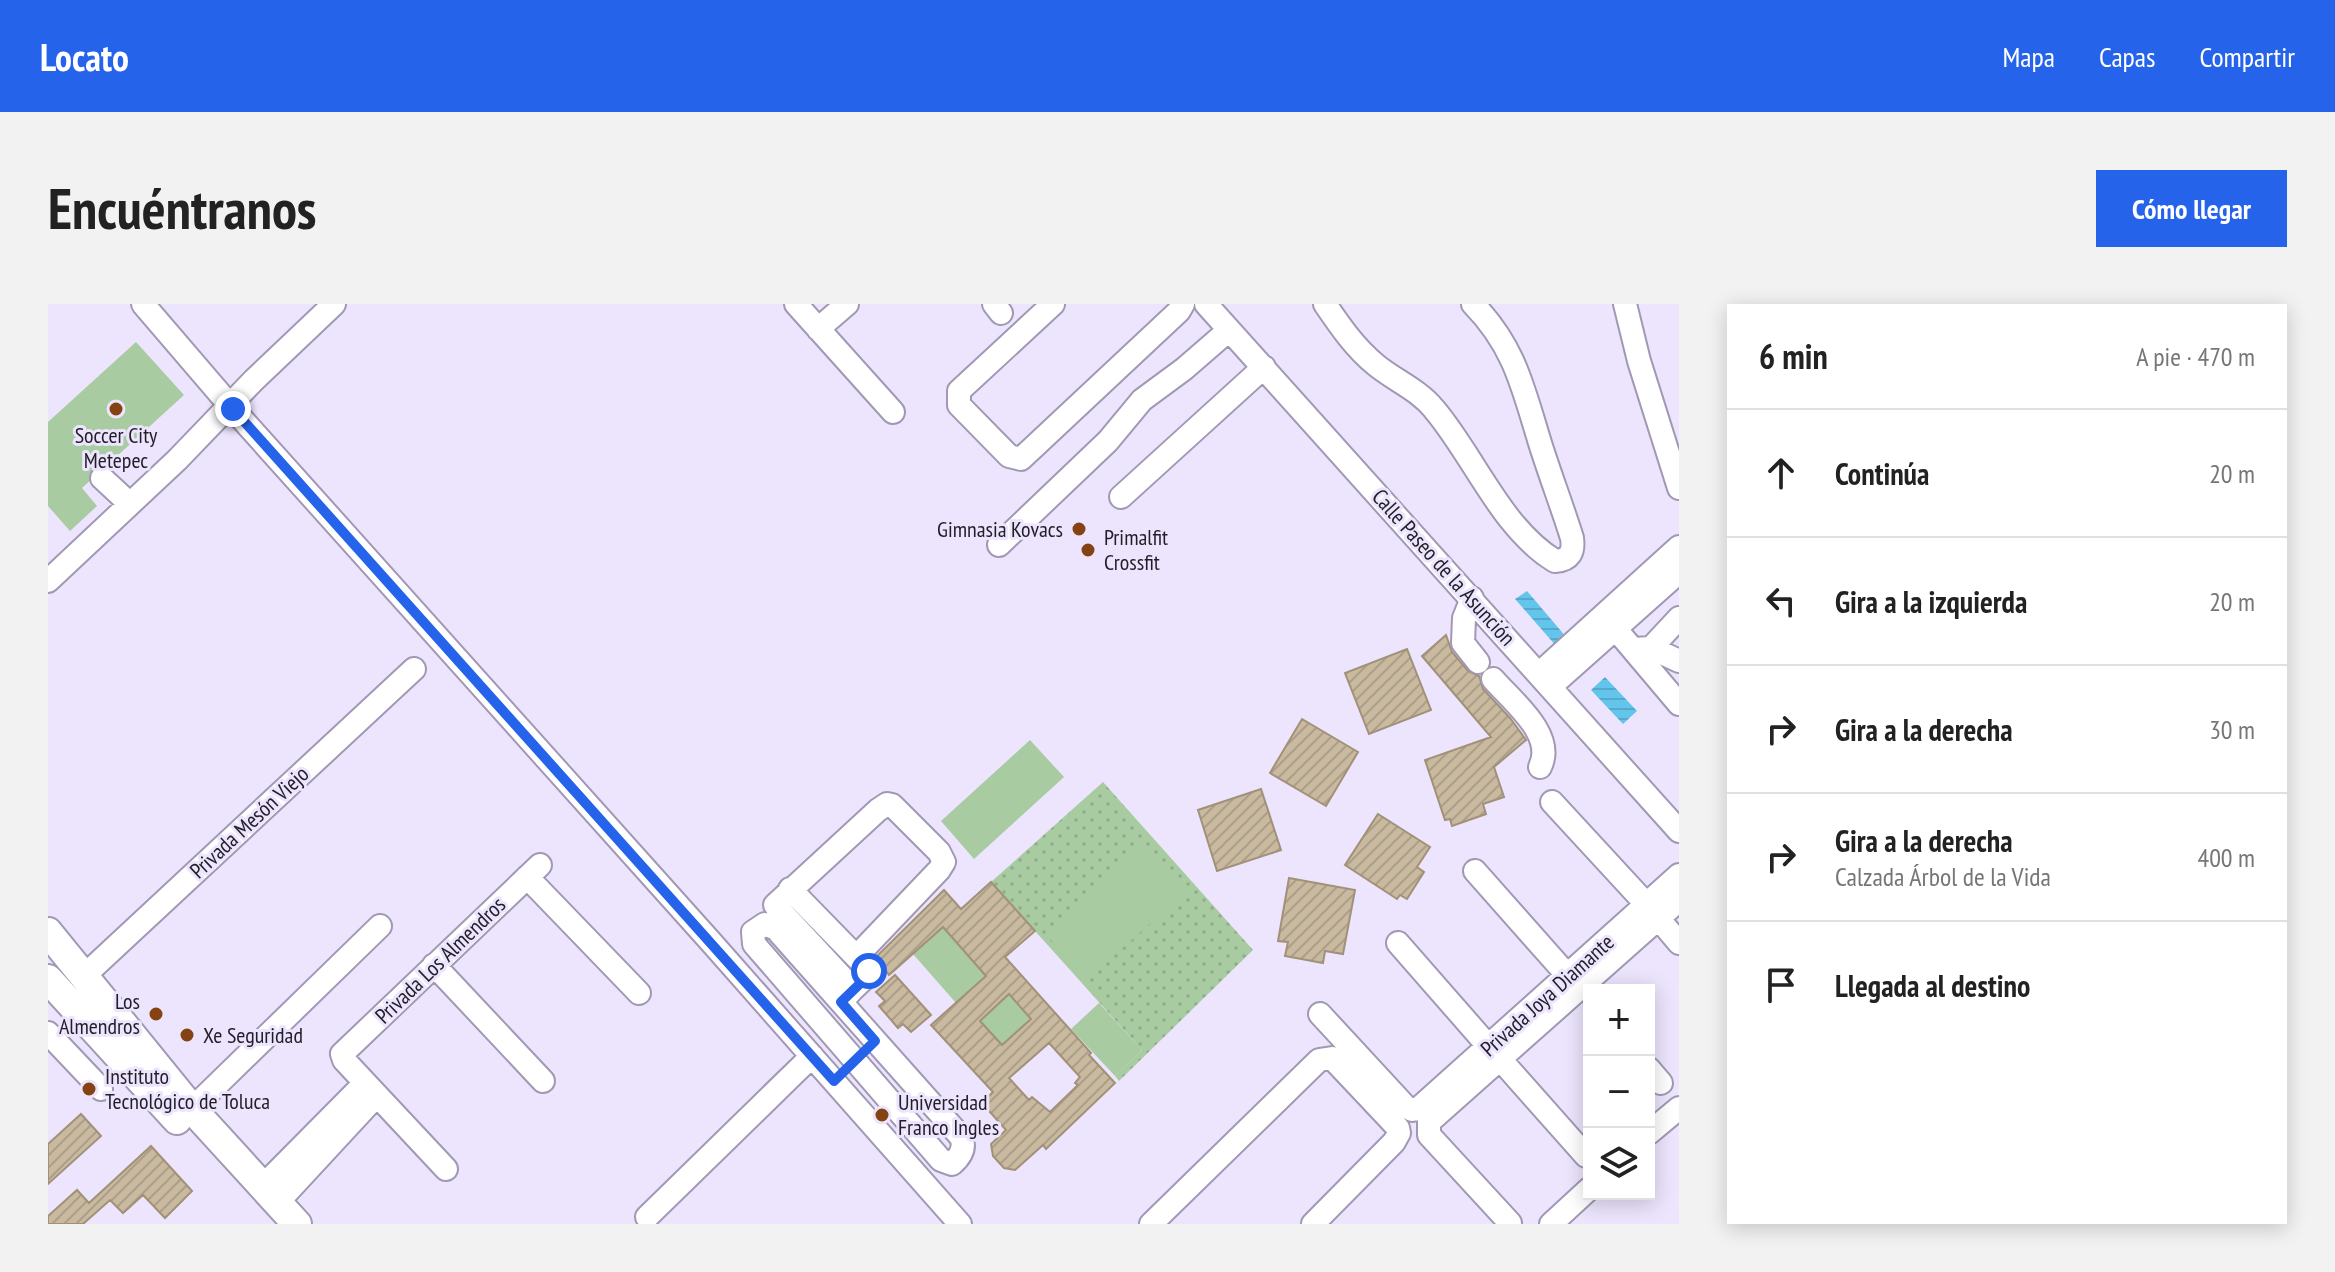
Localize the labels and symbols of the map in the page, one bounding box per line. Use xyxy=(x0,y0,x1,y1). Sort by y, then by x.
route end xyxy=(215,391,251,427)
marker: Soccer City Metepec xyxy=(107,400,125,418)
place label: Soccer City Metepec xyxy=(75,421,158,474)
street label: Calle Paseo de la Asunción xyxy=(1366,483,1522,651)
place label: Gimnasia Kovacs xyxy=(937,515,1063,543)
marker: Gimnasia Kovacs xyxy=(1070,520,1088,538)
place label: Primalfit Crossfit xyxy=(1104,523,1168,576)
marker: Primalfit Crossfit xyxy=(1079,541,1097,559)
street label: Privada Mesón Viejo xyxy=(184,760,314,884)
street label: Privada Los Almendros xyxy=(369,891,511,1029)
street label: Privada Joya Diamante xyxy=(1475,928,1619,1062)
route start xyxy=(851,953,887,989)
place label: Los Almendros xyxy=(59,987,140,1040)
marker: Los Almendros xyxy=(147,1005,165,1023)
place label: Xe Seguridad xyxy=(203,1021,303,1049)
marker: Xe Seguridad xyxy=(178,1026,196,1044)
place label: Instituto Tecnológico de Toluca xyxy=(105,1062,270,1115)
marker: Instituto Tecnológico de Toluca xyxy=(80,1080,98,1098)
place label: Universidad Franco Ingles xyxy=(898,1088,999,1141)
marker: Universidad Franco Ingles xyxy=(873,1106,891,1124)

